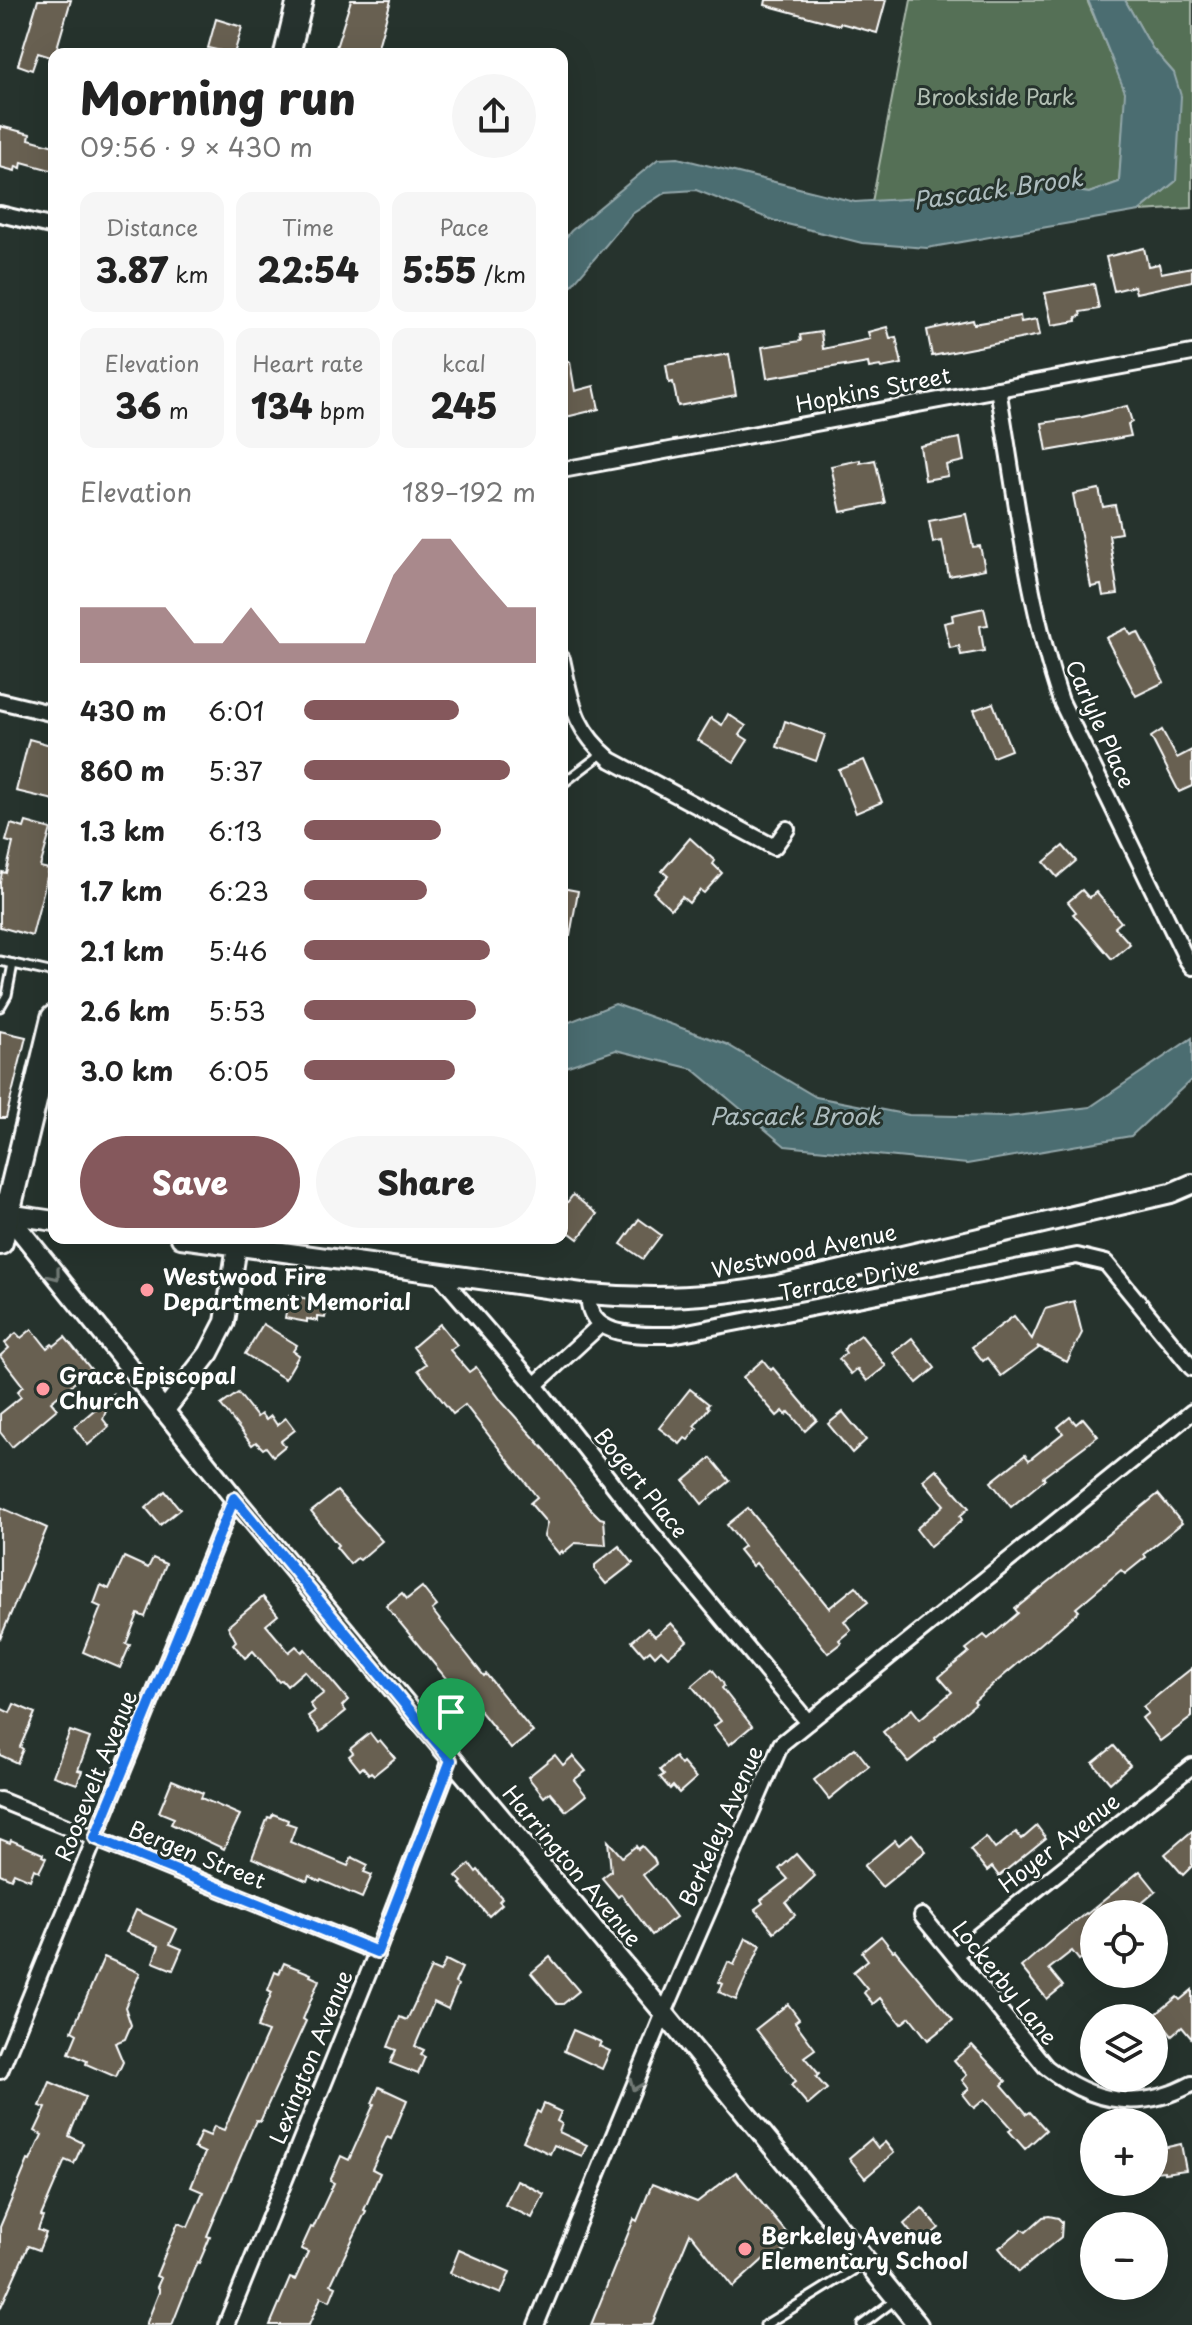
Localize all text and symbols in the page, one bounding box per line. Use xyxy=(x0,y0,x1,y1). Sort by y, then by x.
text: Morning run xyxy=(80,64,356,130)
button: share xyxy=(452,74,536,158)
park label: Brookside Park xyxy=(915,79,1075,112)
text: 09:56 · 9 × 430 m xyxy=(80,127,313,166)
water label: Pascack Brook xyxy=(911,158,1086,218)
text: Distance xyxy=(106,210,198,243)
text: Time xyxy=(282,210,334,243)
text: Pace xyxy=(439,210,489,243)
text: 3.87 xyxy=(96,243,168,295)
text: 22:54 xyxy=(257,243,359,295)
text: 5:55 xyxy=(402,243,477,295)
text: km xyxy=(168,257,208,290)
text: /km xyxy=(477,257,526,290)
text: Elevation xyxy=(105,346,199,379)
text: Heart rate xyxy=(252,346,364,379)
text: kcal xyxy=(442,346,486,379)
street label: Hopkins Street xyxy=(792,357,953,420)
text: 36 xyxy=(115,379,162,431)
text: 134 xyxy=(251,379,313,431)
text: 245 xyxy=(430,379,498,431)
text: m xyxy=(162,393,189,426)
text: bpm xyxy=(313,393,365,426)
text: Elevation xyxy=(80,472,192,511)
text: 189–192 m xyxy=(402,472,536,511)
street label: Carlyle Place xyxy=(1058,654,1144,793)
text: 430 m xyxy=(80,691,167,730)
text: 6:01 xyxy=(208,691,264,730)
text: 860 m xyxy=(80,751,165,790)
text: 5:37 xyxy=(208,751,263,790)
text: 1.3 km xyxy=(80,811,165,850)
text: 6:13 xyxy=(208,811,263,850)
text: 1.7 km xyxy=(80,871,163,910)
text: 6:23 xyxy=(208,871,269,910)
text: 2.1 km xyxy=(80,931,164,970)
text: 5:46 xyxy=(208,931,268,970)
text: 2.6 km xyxy=(80,991,170,1030)
text: 5:53 xyxy=(208,991,266,1030)
text: 3.0 km xyxy=(80,1051,173,1090)
text: 6:05 xyxy=(208,1051,269,1090)
water label: Pascack Brook xyxy=(710,1097,882,1133)
button: Save xyxy=(80,1136,300,1228)
button: Share xyxy=(316,1136,536,1228)
street label: Westwood Avenue xyxy=(708,1214,899,1285)
street label: Terrace Drive xyxy=(776,1249,922,1308)
place label: Westwood Fire Department Memorial xyxy=(163,1259,411,1317)
one-way arrow xyxy=(46,1266,60,1281)
marker: Westwood Fire Department Memorial xyxy=(138,1281,156,1299)
place label: Grace Episcopal Church xyxy=(59,1358,236,1416)
marker: Grace Episcopal Church xyxy=(34,1380,52,1398)
street label: Bogert Place xyxy=(587,1420,697,1544)
pin xyxy=(417,1678,485,1760)
street label: Roosevelt Avenue xyxy=(45,1685,144,1866)
icon: arrive xyxy=(429,1690,473,1734)
street label: Berkeley Avenue xyxy=(669,1740,770,1911)
street label: Harrington Avenue xyxy=(496,1777,651,1953)
street label: Hoyer Avenue xyxy=(990,1784,1126,1900)
street label: Bergen Street xyxy=(124,1811,271,1896)
map controls xyxy=(1080,1900,1168,2300)
button: locate xyxy=(1080,1900,1168,1988)
street label: Lockerby Lane xyxy=(946,1913,1067,2051)
street label: Lexington Avenue xyxy=(260,1965,360,2148)
button: layers xyxy=(1080,2004,1168,2092)
one-way arrow xyxy=(628,2077,644,2091)
button: + xyxy=(1080,2108,1168,2196)
button: − xyxy=(1080,2212,1168,2300)
place label: Berkeley Avenue Elementary School xyxy=(761,2218,968,2276)
marker: Berkeley Avenue Elementary School xyxy=(736,2240,754,2258)

